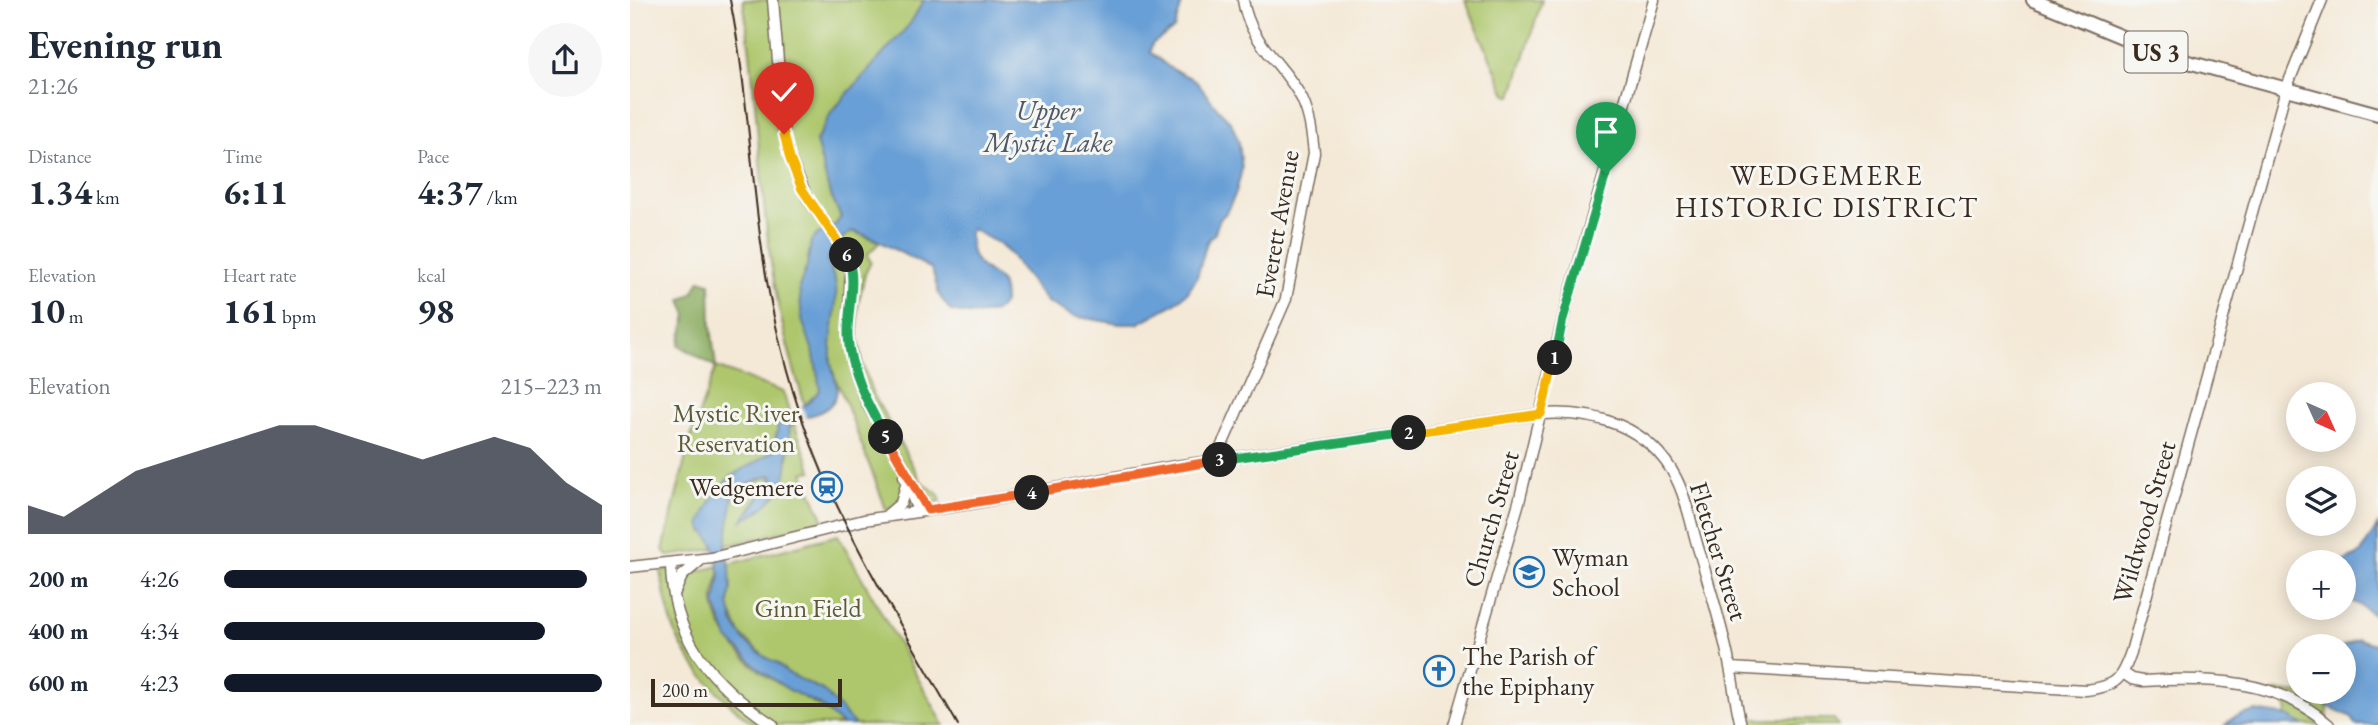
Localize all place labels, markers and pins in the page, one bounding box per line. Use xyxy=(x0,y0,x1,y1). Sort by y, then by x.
pin xyxy=(754,62,814,134)
pin xyxy=(1576,102,1636,174)
pin: 6 xyxy=(830,238,864,272)
pin: 1 xyxy=(1538,340,1572,376)
pin: 2 xyxy=(1392,416,1426,450)
pin: 5 xyxy=(868,420,904,454)
pin: 3 xyxy=(1202,442,1238,477)
place label: Wedgemere xyxy=(689,470,804,504)
station icon: Wedgemere xyxy=(810,470,844,504)
pin: 4 xyxy=(1014,476,1050,510)
place label: Wyman School xyxy=(1552,540,1629,604)
school or university icon: Wyman School xyxy=(1512,555,1546,589)
place label: The Parish of the Epiphany xyxy=(1462,639,1597,703)
church icon: The Parish of the Epiphany xyxy=(1422,654,1456,688)

